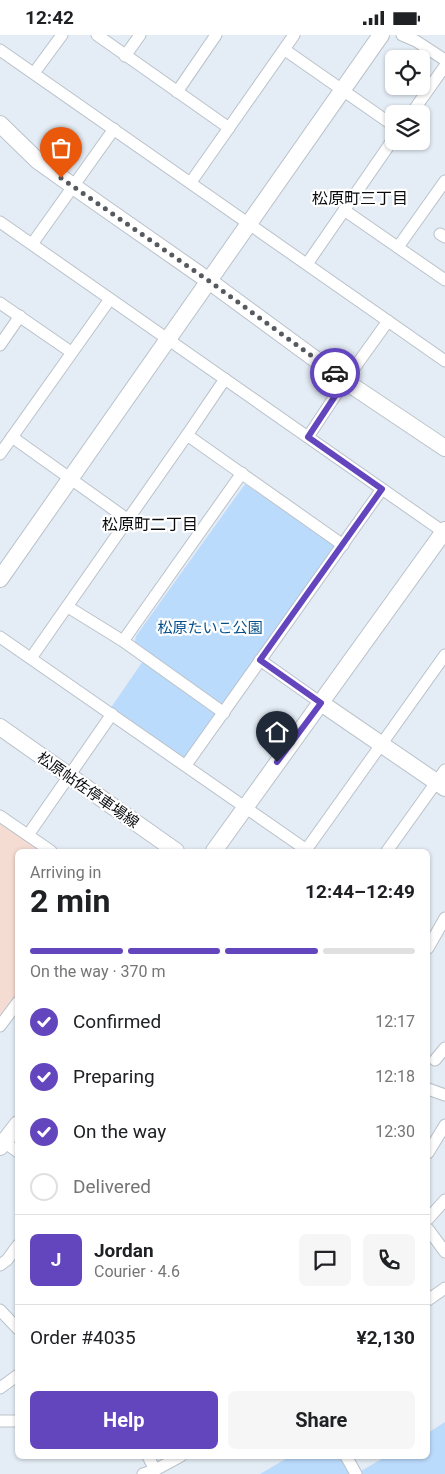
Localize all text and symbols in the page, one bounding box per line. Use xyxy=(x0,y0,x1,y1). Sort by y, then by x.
text: 12:42 xyxy=(25,6,74,29)
map controls xyxy=(385,50,430,150)
button: locate xyxy=(385,50,430,95)
button: layers xyxy=(385,105,430,150)
pin xyxy=(40,127,82,178)
icon: bag xyxy=(47,134,75,162)
district label: 松原町三丁目 xyxy=(312,189,408,208)
courier xyxy=(310,348,360,398)
icon: car xyxy=(321,359,349,387)
district label: 松原町二丁目 xyxy=(102,515,198,534)
park label: 松原たいこ公園 xyxy=(157,619,263,637)
pin xyxy=(256,711,298,762)
icon: home xyxy=(263,718,291,746)
street label: 松原帖佐停車場線 xyxy=(34,748,142,832)
text: Arriving in xyxy=(30,863,101,882)
text: 12:44–12:49 xyxy=(305,880,415,903)
text: 2 min xyxy=(30,882,110,920)
text: On the way · 370 m xyxy=(30,962,166,981)
icon: check xyxy=(30,1008,58,1036)
text: Confirmed xyxy=(73,1010,161,1033)
text: 12:17 xyxy=(375,1012,415,1031)
icon: check xyxy=(30,1063,58,1091)
text: Preparing xyxy=(73,1065,155,1088)
text: 12:18 xyxy=(375,1067,415,1086)
icon: check xyxy=(30,1118,58,1146)
text: On the way xyxy=(73,1120,166,1143)
text: 12:30 xyxy=(375,1122,415,1141)
text: Delivered xyxy=(73,1175,151,1198)
button: chat xyxy=(299,1234,351,1286)
button: phone xyxy=(363,1234,415,1286)
text: Jordan xyxy=(94,1239,154,1262)
text: J xyxy=(51,1248,61,1271)
text: Courier · 4.6 xyxy=(94,1262,180,1281)
text: Order #4035 xyxy=(30,1326,136,1349)
text: ¥2,130 xyxy=(357,1326,415,1349)
button: Help xyxy=(30,1391,218,1449)
button: Share xyxy=(228,1391,415,1449)

